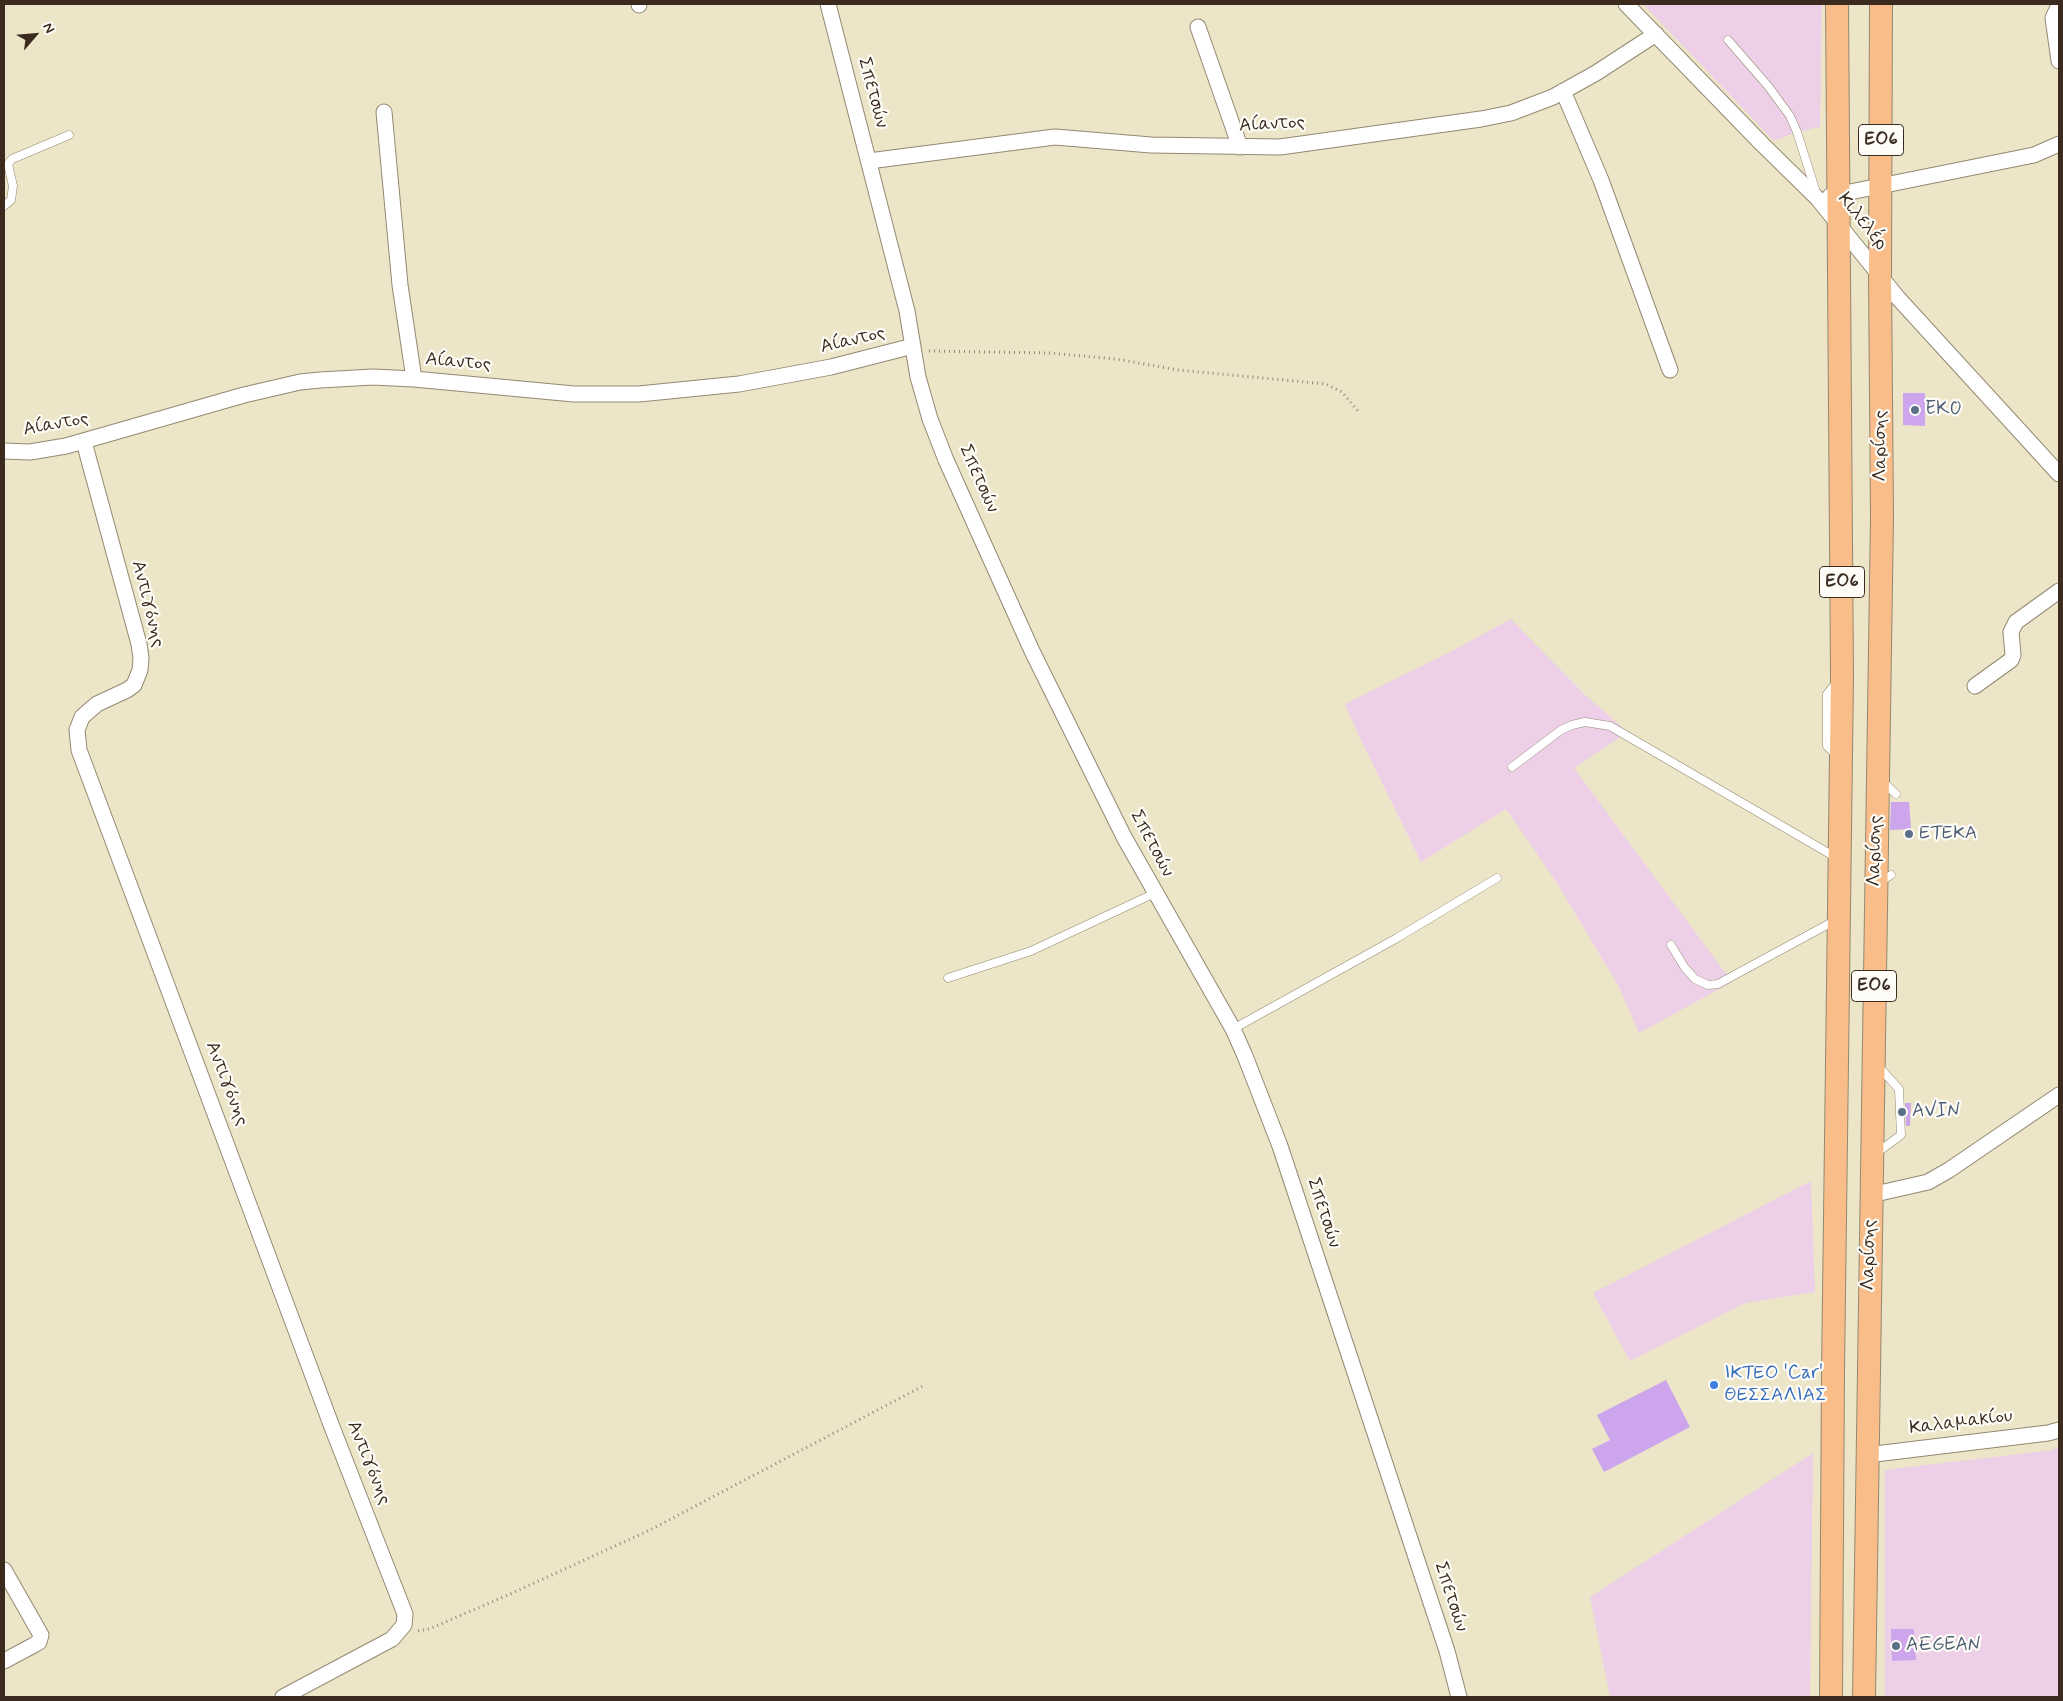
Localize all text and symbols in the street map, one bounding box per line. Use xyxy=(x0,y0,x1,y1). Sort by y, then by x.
north arrow xyxy=(10,10,60,60)
text: N xyxy=(38,20,58,36)
street label: Σπετσών xyxy=(852,55,892,131)
street label: Αίαντος xyxy=(1239,112,1305,138)
road number: ΕΟ6 xyxy=(1858,124,1904,156)
street label: Κιλελέρ xyxy=(1832,189,1892,255)
street label: Αίαντος xyxy=(818,322,888,360)
street label: Αίαντος xyxy=(424,349,492,377)
place label: EKO xyxy=(1925,399,1962,421)
marker: EKO xyxy=(1909,404,1921,416)
street label: Αίαντος xyxy=(22,408,90,442)
street label: Λαρίσης xyxy=(1870,410,1892,482)
street label: Σπετσών xyxy=(953,441,1003,517)
street label: Αντιγόνης xyxy=(125,558,169,650)
road number: ΕΟ6 xyxy=(1820,566,1864,598)
street label: Σπετσών xyxy=(1124,807,1178,881)
street label: Λαρίσης xyxy=(1864,815,1888,887)
place label: ΕΤΕΚΑ xyxy=(1919,823,1977,845)
marker: ΕΤΕΚΑ xyxy=(1903,828,1915,840)
road number: ΕΟ6 xyxy=(1852,970,1896,1001)
street label: Αντιγόνης xyxy=(199,1039,253,1129)
place label: AVIN xyxy=(1912,1101,1960,1123)
marker: AVIN xyxy=(1896,1106,1908,1118)
street label: Σπετσών xyxy=(1301,1175,1345,1251)
street label: Λαρίσης xyxy=(1858,1219,1882,1291)
place label: ΙΚΤΕΟ 'Car' ΘΕΣΣΑΛΙΑΣ xyxy=(1724,1363,1827,1407)
marker: ΙΚΤΕΟ 'Car' ΘΕΣΣΑΛΙΑΣ xyxy=(1708,1379,1720,1391)
street label: Καλαμακίου xyxy=(1908,1405,2014,1441)
street label: Αντιγόνης xyxy=(341,1418,395,1508)
street label: Σπετσών xyxy=(1428,1559,1472,1635)
place label: AEGEAN xyxy=(1906,1635,1981,1657)
marker: AEGEAN xyxy=(1890,1640,1902,1652)

